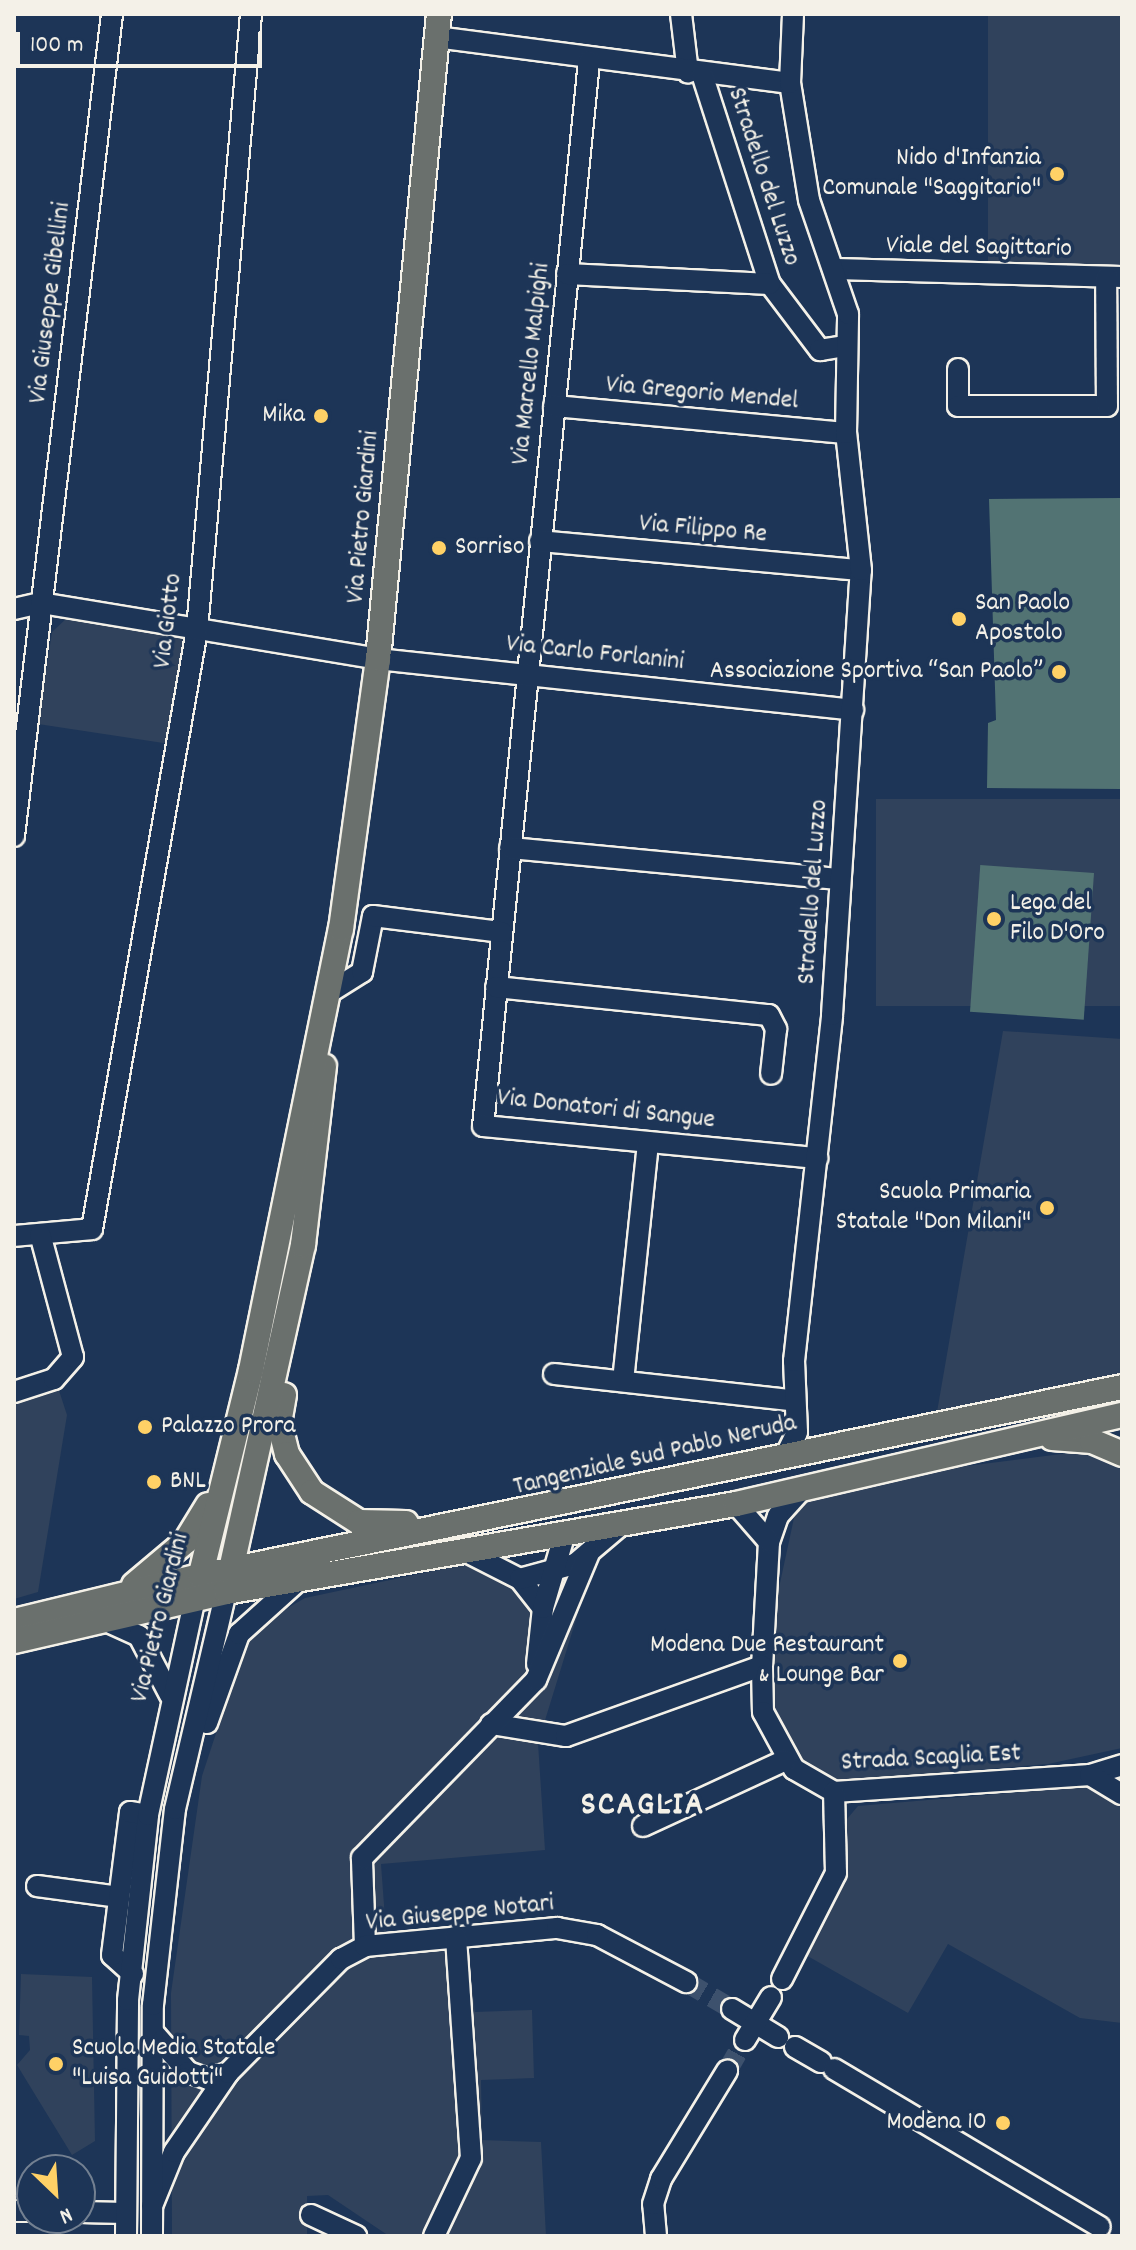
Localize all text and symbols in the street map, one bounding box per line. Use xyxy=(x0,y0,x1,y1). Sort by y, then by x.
scale bar xyxy=(20,16,266,66)
text: 100 m xyxy=(30,29,83,63)
street label: Stradello del Luzzo xyxy=(720,84,806,270)
place label: Nido d'Infanzia Comunale "Saggitario" xyxy=(822,143,1041,204)
marker: Nido d'Infanzia Comunale "Saggitario" xyxy=(1048,165,1066,183)
street label: Via Giuseppe Gibellini xyxy=(23,200,79,406)
street label: Viale del Sagittario xyxy=(886,231,1072,265)
street label: Via Marcello Malpighi xyxy=(506,262,558,466)
street label: Via Gregorio Mendel xyxy=(604,370,800,418)
place label: Mika xyxy=(262,400,305,432)
marker: Mika xyxy=(312,407,330,425)
street label: Via Pietro Giardini xyxy=(341,429,387,605)
street label: Via Filippo Re xyxy=(638,509,768,551)
place label: Sorriso xyxy=(455,532,525,564)
marker: Sorriso xyxy=(430,539,448,557)
street label: Via Giotto xyxy=(148,572,190,670)
place label: San Paolo Apostolo xyxy=(975,588,1070,650)
marker: San Paolo Apostolo xyxy=(950,610,968,628)
street label: Via Carlo Forlanini xyxy=(505,629,685,679)
place label: Associazione Sportiva “San Paolo” xyxy=(710,656,1043,688)
marker: Associazione Sportiva “San Paolo” xyxy=(1050,663,1068,681)
street label: Stradello del Luzzo xyxy=(792,798,836,986)
place label: Lega del Filo D'Oro xyxy=(1010,888,1105,950)
marker: Lega del Filo D'Oro xyxy=(985,910,1003,928)
street label: Via Donatori di Sangue xyxy=(496,1083,716,1137)
place label: Scuola Primaria Statale "Don Milani" xyxy=(836,1177,1031,1238)
marker: Scuola Primaria Statale "Don Milani" xyxy=(1038,1199,1056,1217)
street label: Tangenziale Sud Pablo Neruda xyxy=(511,1408,799,1504)
place label: Palazzo Prora xyxy=(161,1411,296,1443)
marker: Palazzo Prora xyxy=(136,1418,154,1436)
place label: BNL xyxy=(170,1466,206,1498)
marker: BNL xyxy=(145,1473,163,1491)
street label: Via Pietro Giardini xyxy=(125,1530,197,1706)
place label: Modena Due Restaurant & Lounge Bar xyxy=(650,1630,884,1692)
marker: Modena Due Restaurant & Lounge Bar xyxy=(891,1652,909,1670)
street label: Strada Scaglia Est xyxy=(840,1739,1022,1779)
district label: SCAGLIA xyxy=(581,1787,705,1827)
street label: Via Giuseppe Notari xyxy=(364,1889,556,1939)
place label: Scuola Media Statale "Luisa Guidotti" xyxy=(72,2033,275,2094)
marker: Scuola Media Statale "Luisa Guidotti" xyxy=(47,2055,65,2073)
place label: Modena 10 xyxy=(887,2107,987,2139)
marker: Modena 10 xyxy=(994,2114,1012,2132)
north arrow xyxy=(16,2154,96,2234)
text: N xyxy=(54,2198,77,2231)

